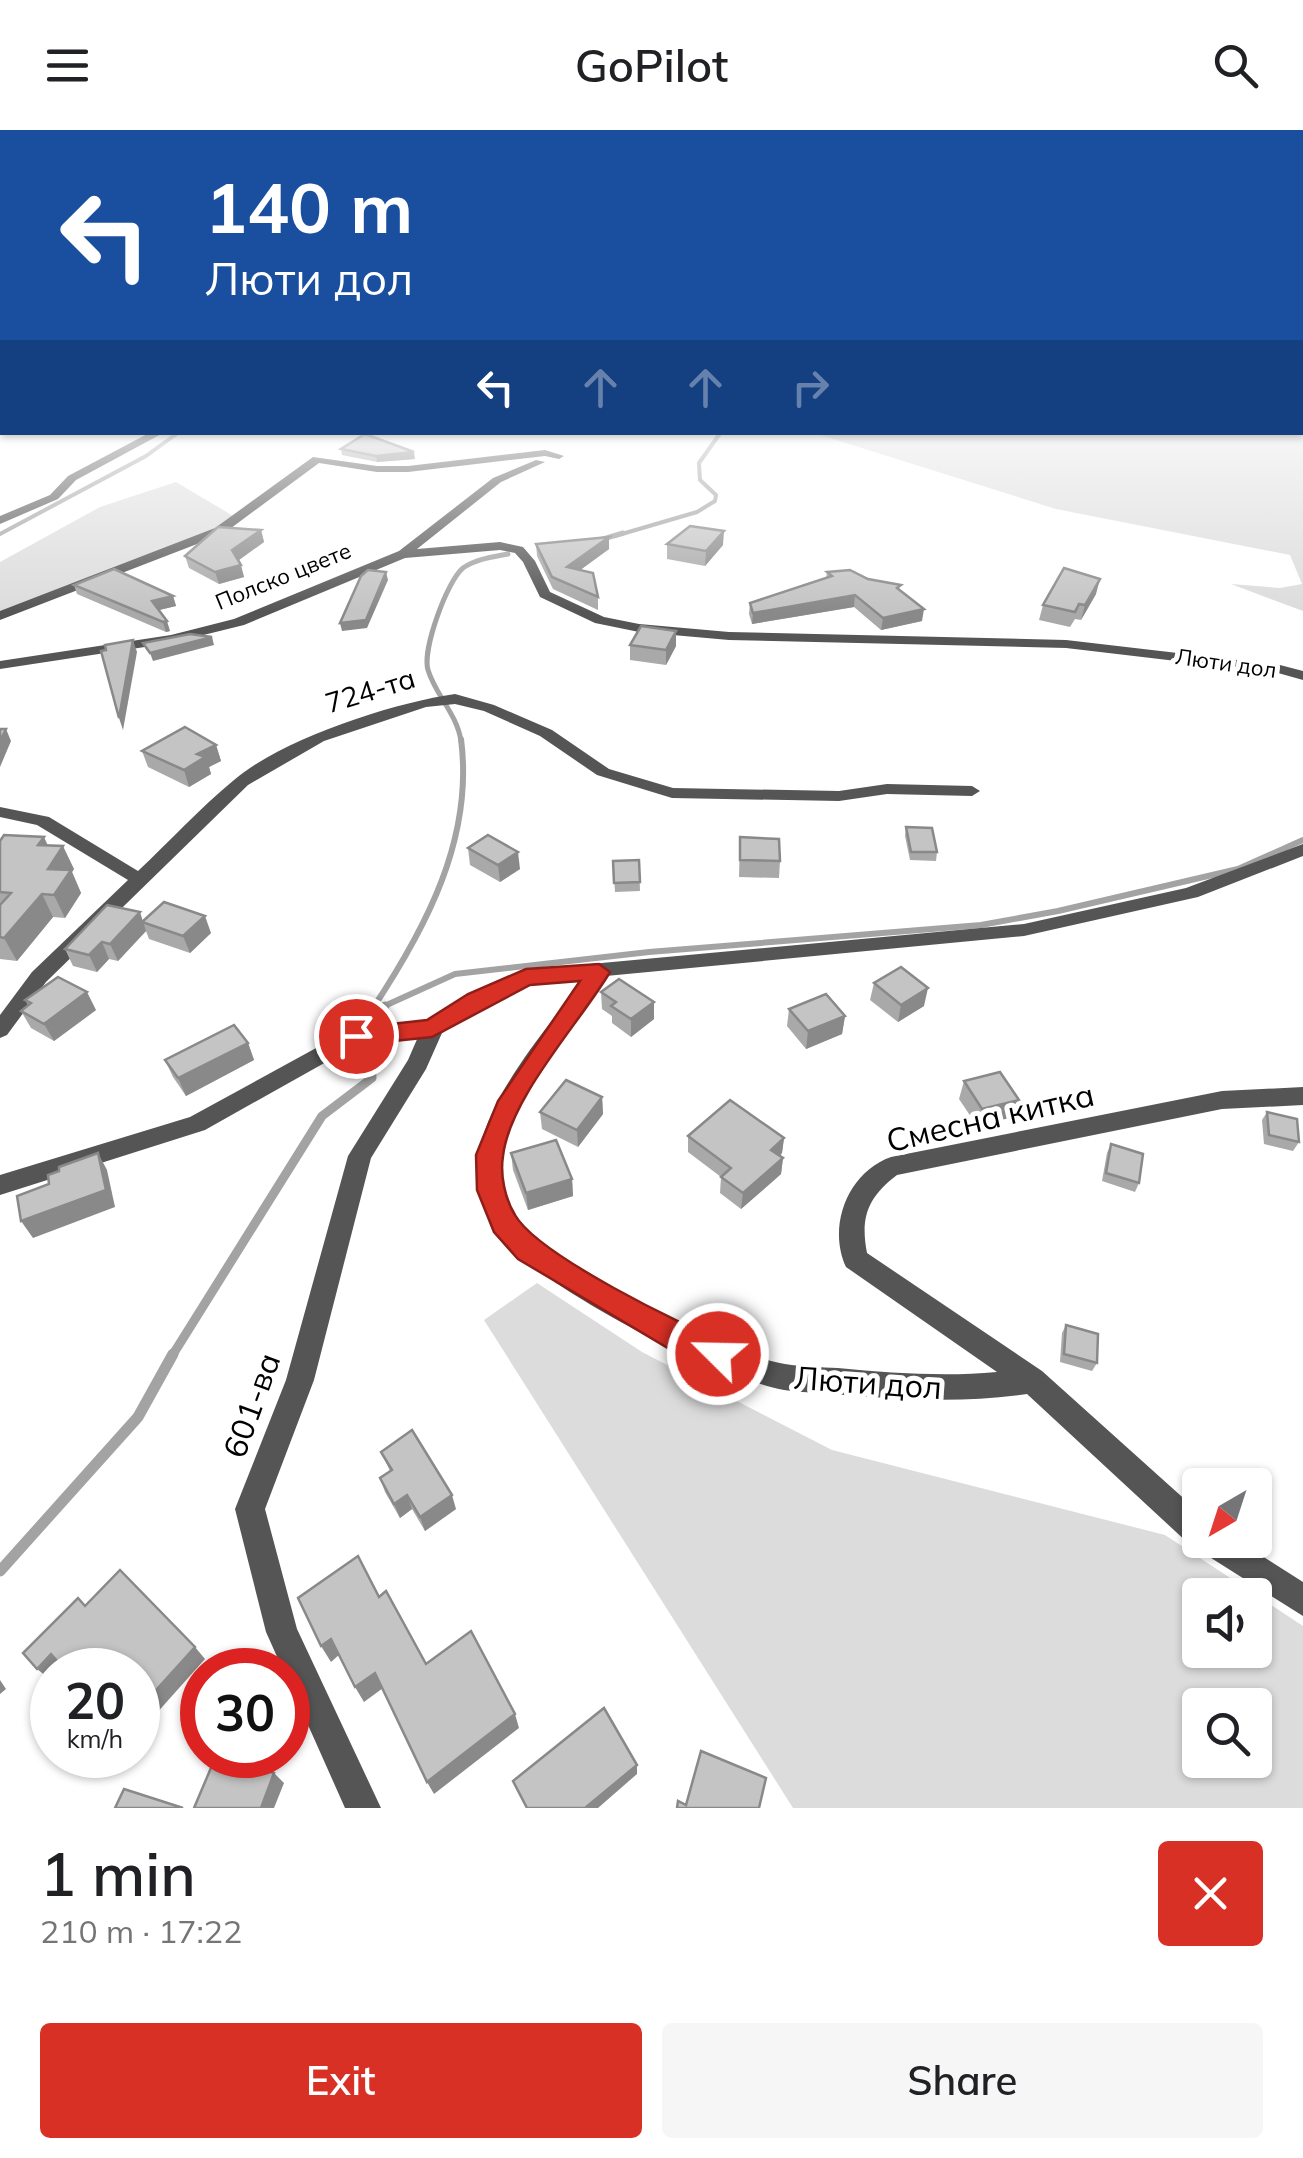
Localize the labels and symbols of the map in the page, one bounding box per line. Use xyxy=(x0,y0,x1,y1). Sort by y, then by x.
street label: Полско цвете xyxy=(211,536,355,616)
street label: Люти дол xyxy=(1174,642,1278,684)
street label: 724-та xyxy=(321,660,419,720)
pin xyxy=(314,994,399,1079)
street label: Смесна китка xyxy=(882,1074,1098,1160)
position arrow xyxy=(666,1302,770,1406)
street label: 601-ва xyxy=(214,1347,288,1463)
street label: Люти дол xyxy=(793,1357,943,1407)
north arrow xyxy=(1182,1468,1272,1558)
speed limit sign: 30 xyxy=(180,1648,310,1778)

